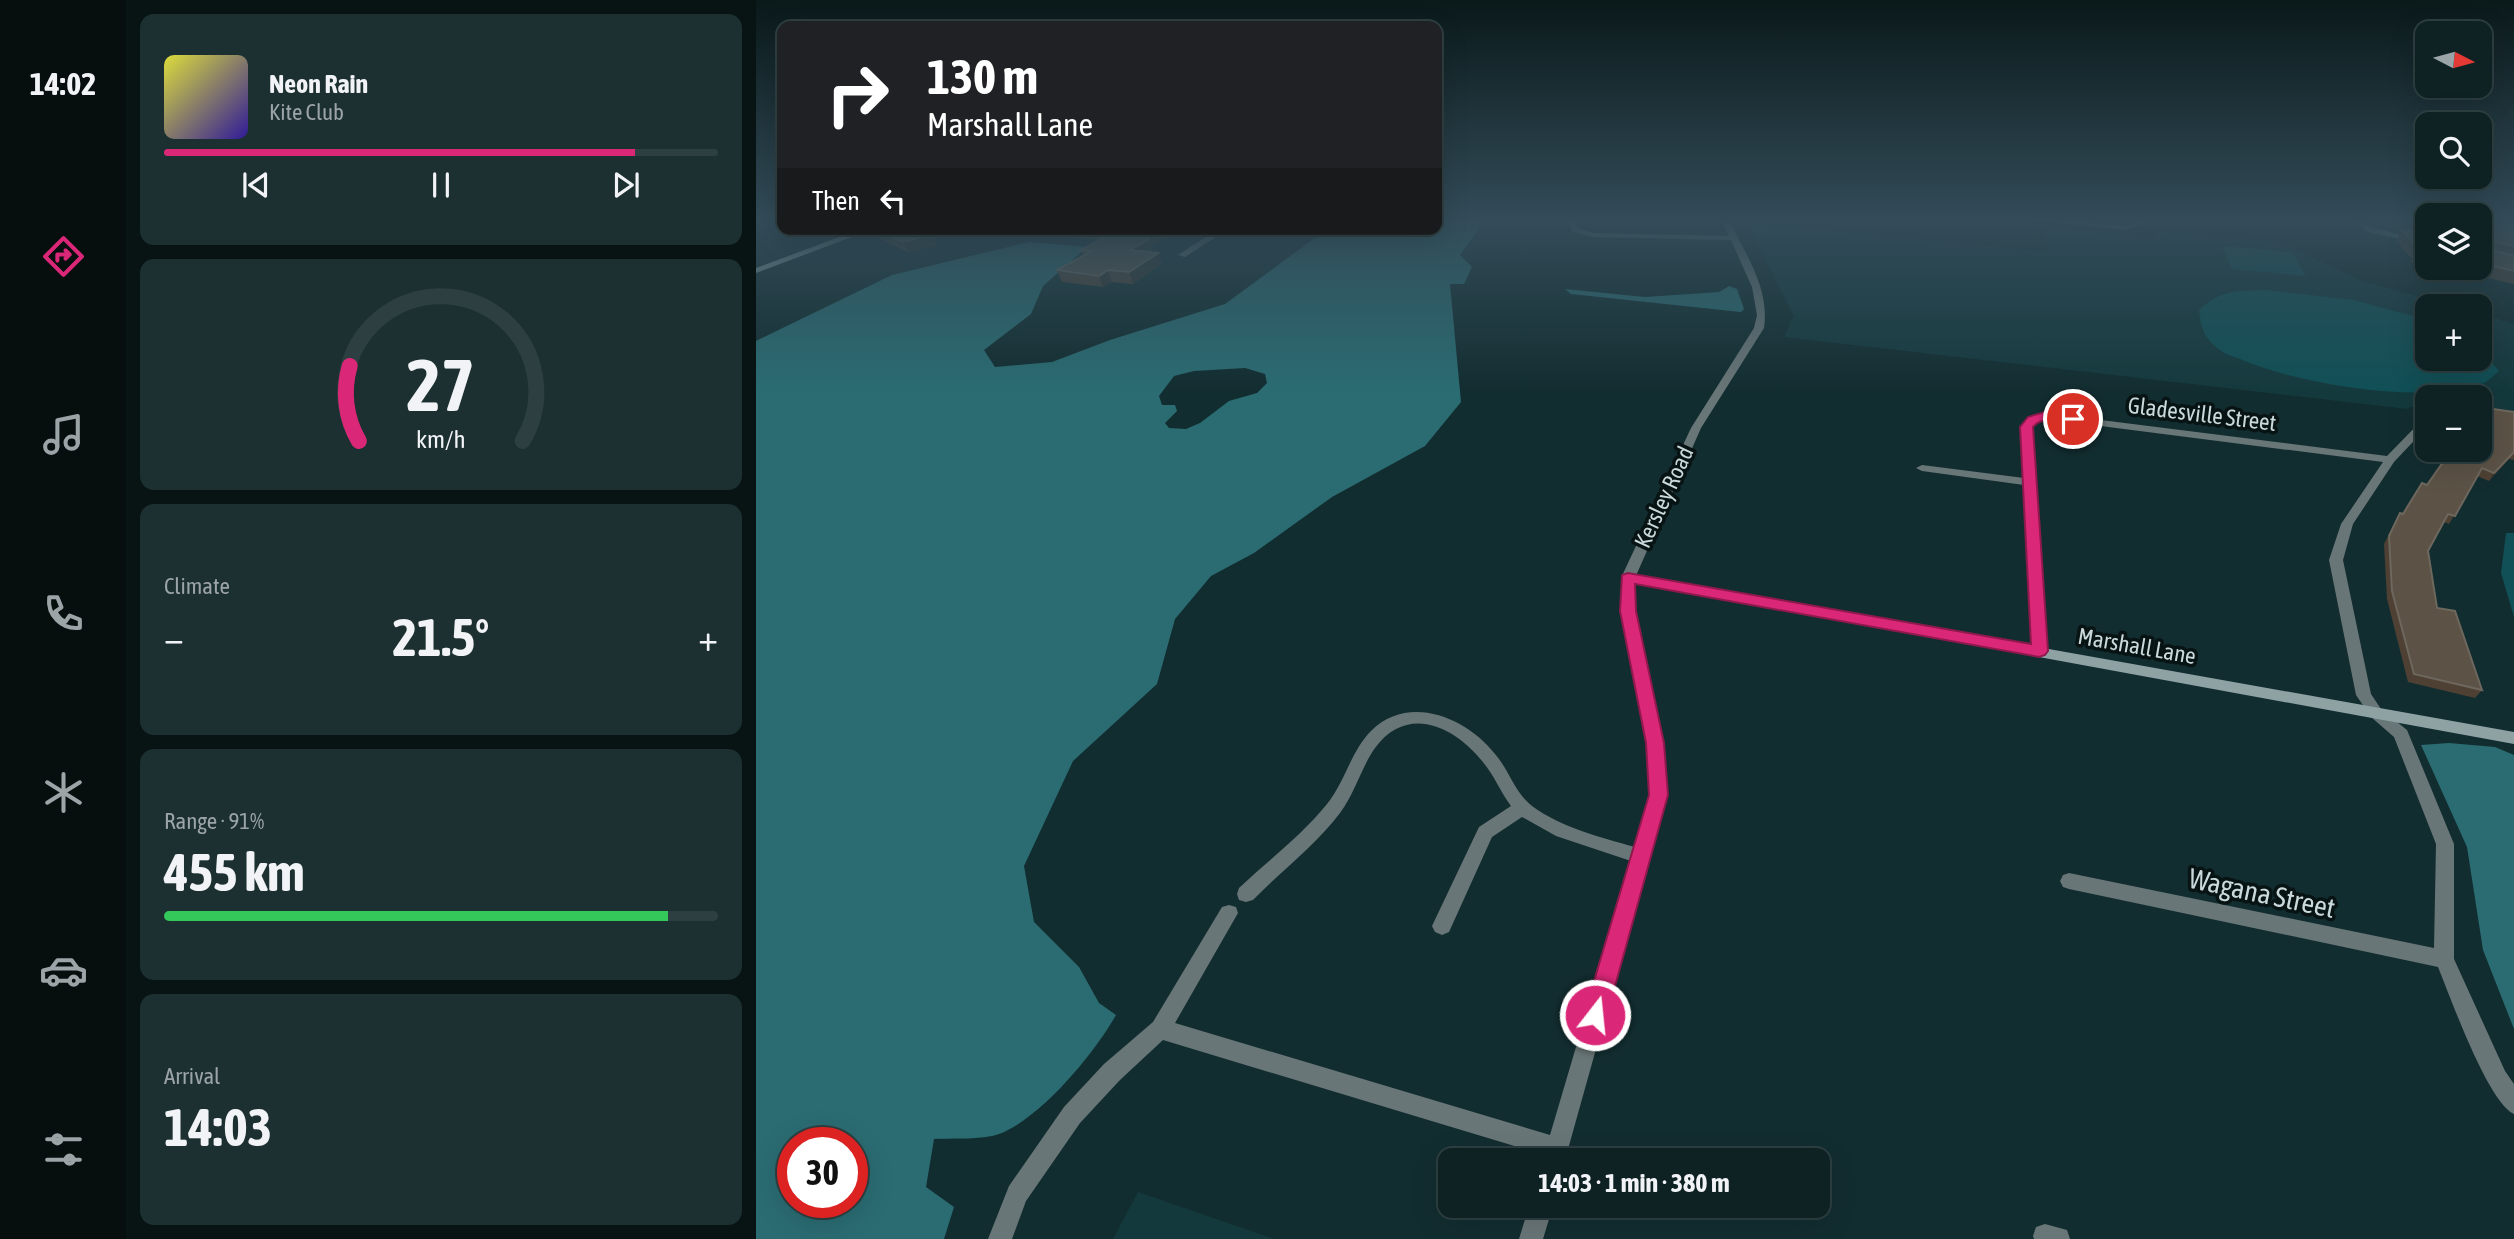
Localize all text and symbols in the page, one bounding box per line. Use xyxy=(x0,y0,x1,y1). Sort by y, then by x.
north arrow xyxy=(2415,21,2492,98)
map controls xyxy=(2415,21,2492,462)
text: 130 m xyxy=(927,48,1038,104)
icon: right xyxy=(812,49,903,140)
text: 14:02 xyxy=(30,65,96,102)
text: Neon Rain xyxy=(269,69,368,99)
text: Kite Club xyxy=(269,99,344,125)
text: Marshall Lane xyxy=(927,106,1093,143)
button: search xyxy=(2415,112,2492,189)
icon: previous xyxy=(237,166,275,204)
icon: pause xyxy=(422,166,460,204)
icon: next xyxy=(607,166,645,204)
icon: left xyxy=(874,182,912,220)
text: Then xyxy=(812,186,860,216)
button: layers xyxy=(2415,203,2492,280)
icon: directions xyxy=(39,232,88,281)
button: + xyxy=(2415,294,2492,371)
text: 27 xyxy=(407,343,475,426)
button: − xyxy=(2415,385,2492,462)
pin xyxy=(2043,389,2103,449)
street label: Gladesville Street xyxy=(2126,392,2278,436)
icon: arrive xyxy=(2054,400,2092,438)
icon: music xyxy=(39,410,88,459)
text: km/h xyxy=(416,424,466,452)
street label: Kersley Road xyxy=(1629,442,1699,552)
text: Climate xyxy=(164,573,230,599)
icon: phone xyxy=(39,589,88,638)
text: 21.5° xyxy=(393,607,489,667)
text: − xyxy=(164,616,184,659)
text: + xyxy=(698,616,718,659)
street label: Marshall Lane xyxy=(2076,623,2198,669)
icon: climate xyxy=(39,768,88,817)
text: Range · 91% xyxy=(164,808,264,834)
text: 455 km xyxy=(164,842,305,902)
street label: Wagana Street xyxy=(2186,862,2338,924)
icon: car xyxy=(39,946,88,995)
position arrow xyxy=(1558,978,1632,1052)
text: Arrival xyxy=(164,1063,220,1089)
text: 14:03 xyxy=(164,1097,272,1157)
icon: filters xyxy=(39,1125,88,1174)
speed limit sign: 30 xyxy=(777,1127,868,1218)
text: 14:03 · 1 min · 380 m xyxy=(1538,1168,1730,1198)

